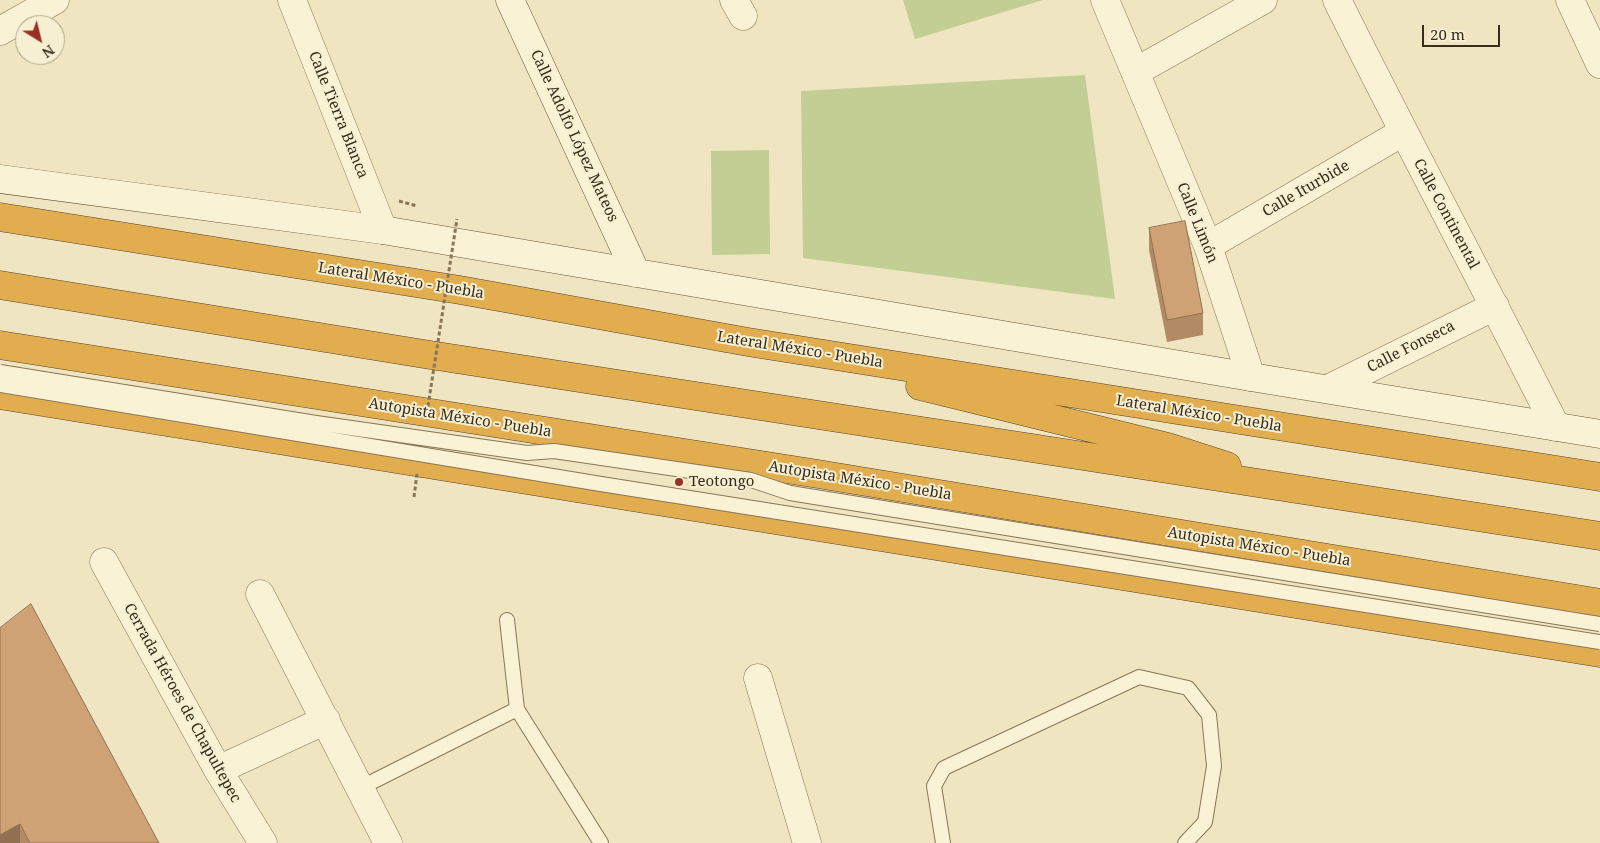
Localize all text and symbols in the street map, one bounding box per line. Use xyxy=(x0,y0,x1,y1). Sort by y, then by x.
north arrow xyxy=(15,15,65,65)
scale bar xyxy=(1425,15,1502,47)
text: 20 m xyxy=(1430,24,1465,44)
text: N xyxy=(38,41,59,63)
street label: Calle Adolfo López Mateos xyxy=(526,47,622,225)
street label: Calle Tierra Blanca xyxy=(304,49,372,181)
street label: Calle Continental xyxy=(1409,156,1483,272)
street label: Calle Iturbide xyxy=(1259,157,1353,221)
street label: Calle Limón xyxy=(1173,180,1221,266)
street label: Lateral México - Puebla xyxy=(317,259,485,303)
street label: Calle Fonseca xyxy=(1364,317,1458,377)
street label: Lateral México - Puebla xyxy=(716,328,884,372)
street label: Lateral México - Puebla xyxy=(1115,392,1283,436)
street label: Autopista México - Puebla xyxy=(367,395,553,441)
street label: Autopista México - Puebla xyxy=(767,458,953,504)
place label: Teotongo xyxy=(689,473,754,491)
marker: Teotongo xyxy=(673,476,685,488)
street label: Autopista México - Puebla xyxy=(1166,524,1352,570)
street label: Cerrada Héroes de Chapultepec xyxy=(120,600,244,806)

